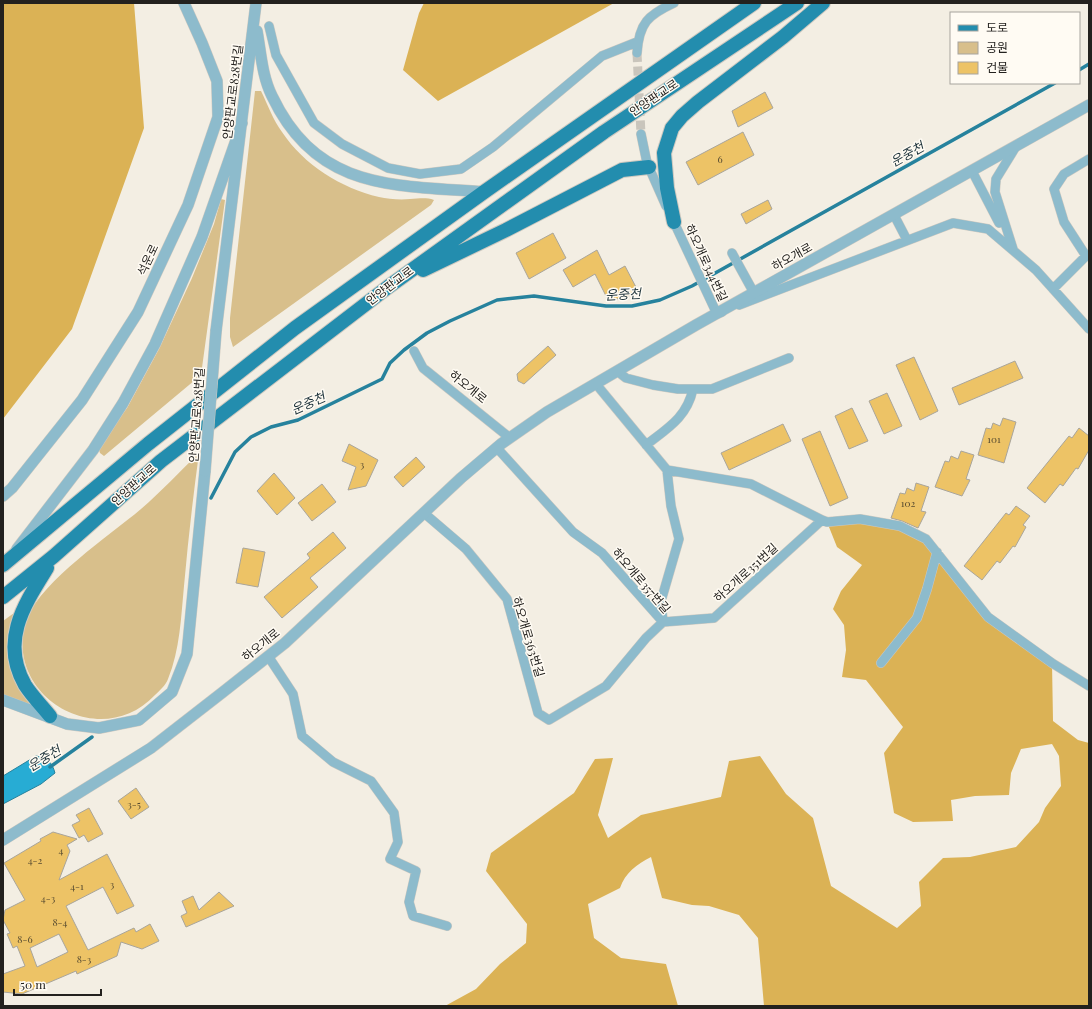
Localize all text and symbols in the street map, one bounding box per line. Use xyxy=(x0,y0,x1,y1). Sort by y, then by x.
legend xyxy=(950,12,1080,84)
text: 도로 xyxy=(986,19,1008,35)
text: 공원 xyxy=(986,39,1008,55)
street label: 안양판교로828번길 xyxy=(218,44,246,140)
text: 건물 xyxy=(986,59,1008,75)
street label: 안양판교로 xyxy=(626,75,681,119)
water label: 운중천 xyxy=(887,137,927,170)
house number: 6 xyxy=(717,152,723,166)
street label: 하오개로344번길 xyxy=(682,221,732,304)
street label: 하오개로 xyxy=(768,238,815,274)
street label: 석운로 xyxy=(133,241,161,278)
street label: 안양판교로 xyxy=(363,262,416,308)
water label: 운중천 xyxy=(605,284,642,303)
street label: 하오개로 xyxy=(446,366,491,406)
street label: 안양판교로828번길 xyxy=(185,367,207,463)
water label: 운중천 xyxy=(288,387,329,418)
house number: 101 xyxy=(987,432,1001,446)
house number: 3 xyxy=(360,457,365,471)
street label: 안양판교로 xyxy=(107,460,159,509)
house number: 102 xyxy=(901,496,915,510)
street label: 하오개로351번길 xyxy=(710,539,781,605)
street label: 하오개로357번길 xyxy=(609,544,675,616)
street label: 하오개로363번길 xyxy=(509,595,549,679)
street label: 하오개로 xyxy=(238,624,283,664)
water label: 운중천 xyxy=(24,741,64,774)
house number: 3-5 xyxy=(127,797,141,811)
house number: 4 xyxy=(59,843,64,857)
house number: 4-2 xyxy=(28,853,43,867)
house number: 3 xyxy=(110,877,115,891)
house number: 4-1 xyxy=(70,879,84,893)
house number: 4-3 xyxy=(41,891,56,905)
house number: 8-4 xyxy=(52,915,68,929)
house number: 8-6 xyxy=(17,932,33,946)
house number: 8-3 xyxy=(77,952,92,966)
scale bar xyxy=(14,971,101,997)
text: 50 m xyxy=(20,976,46,992)

